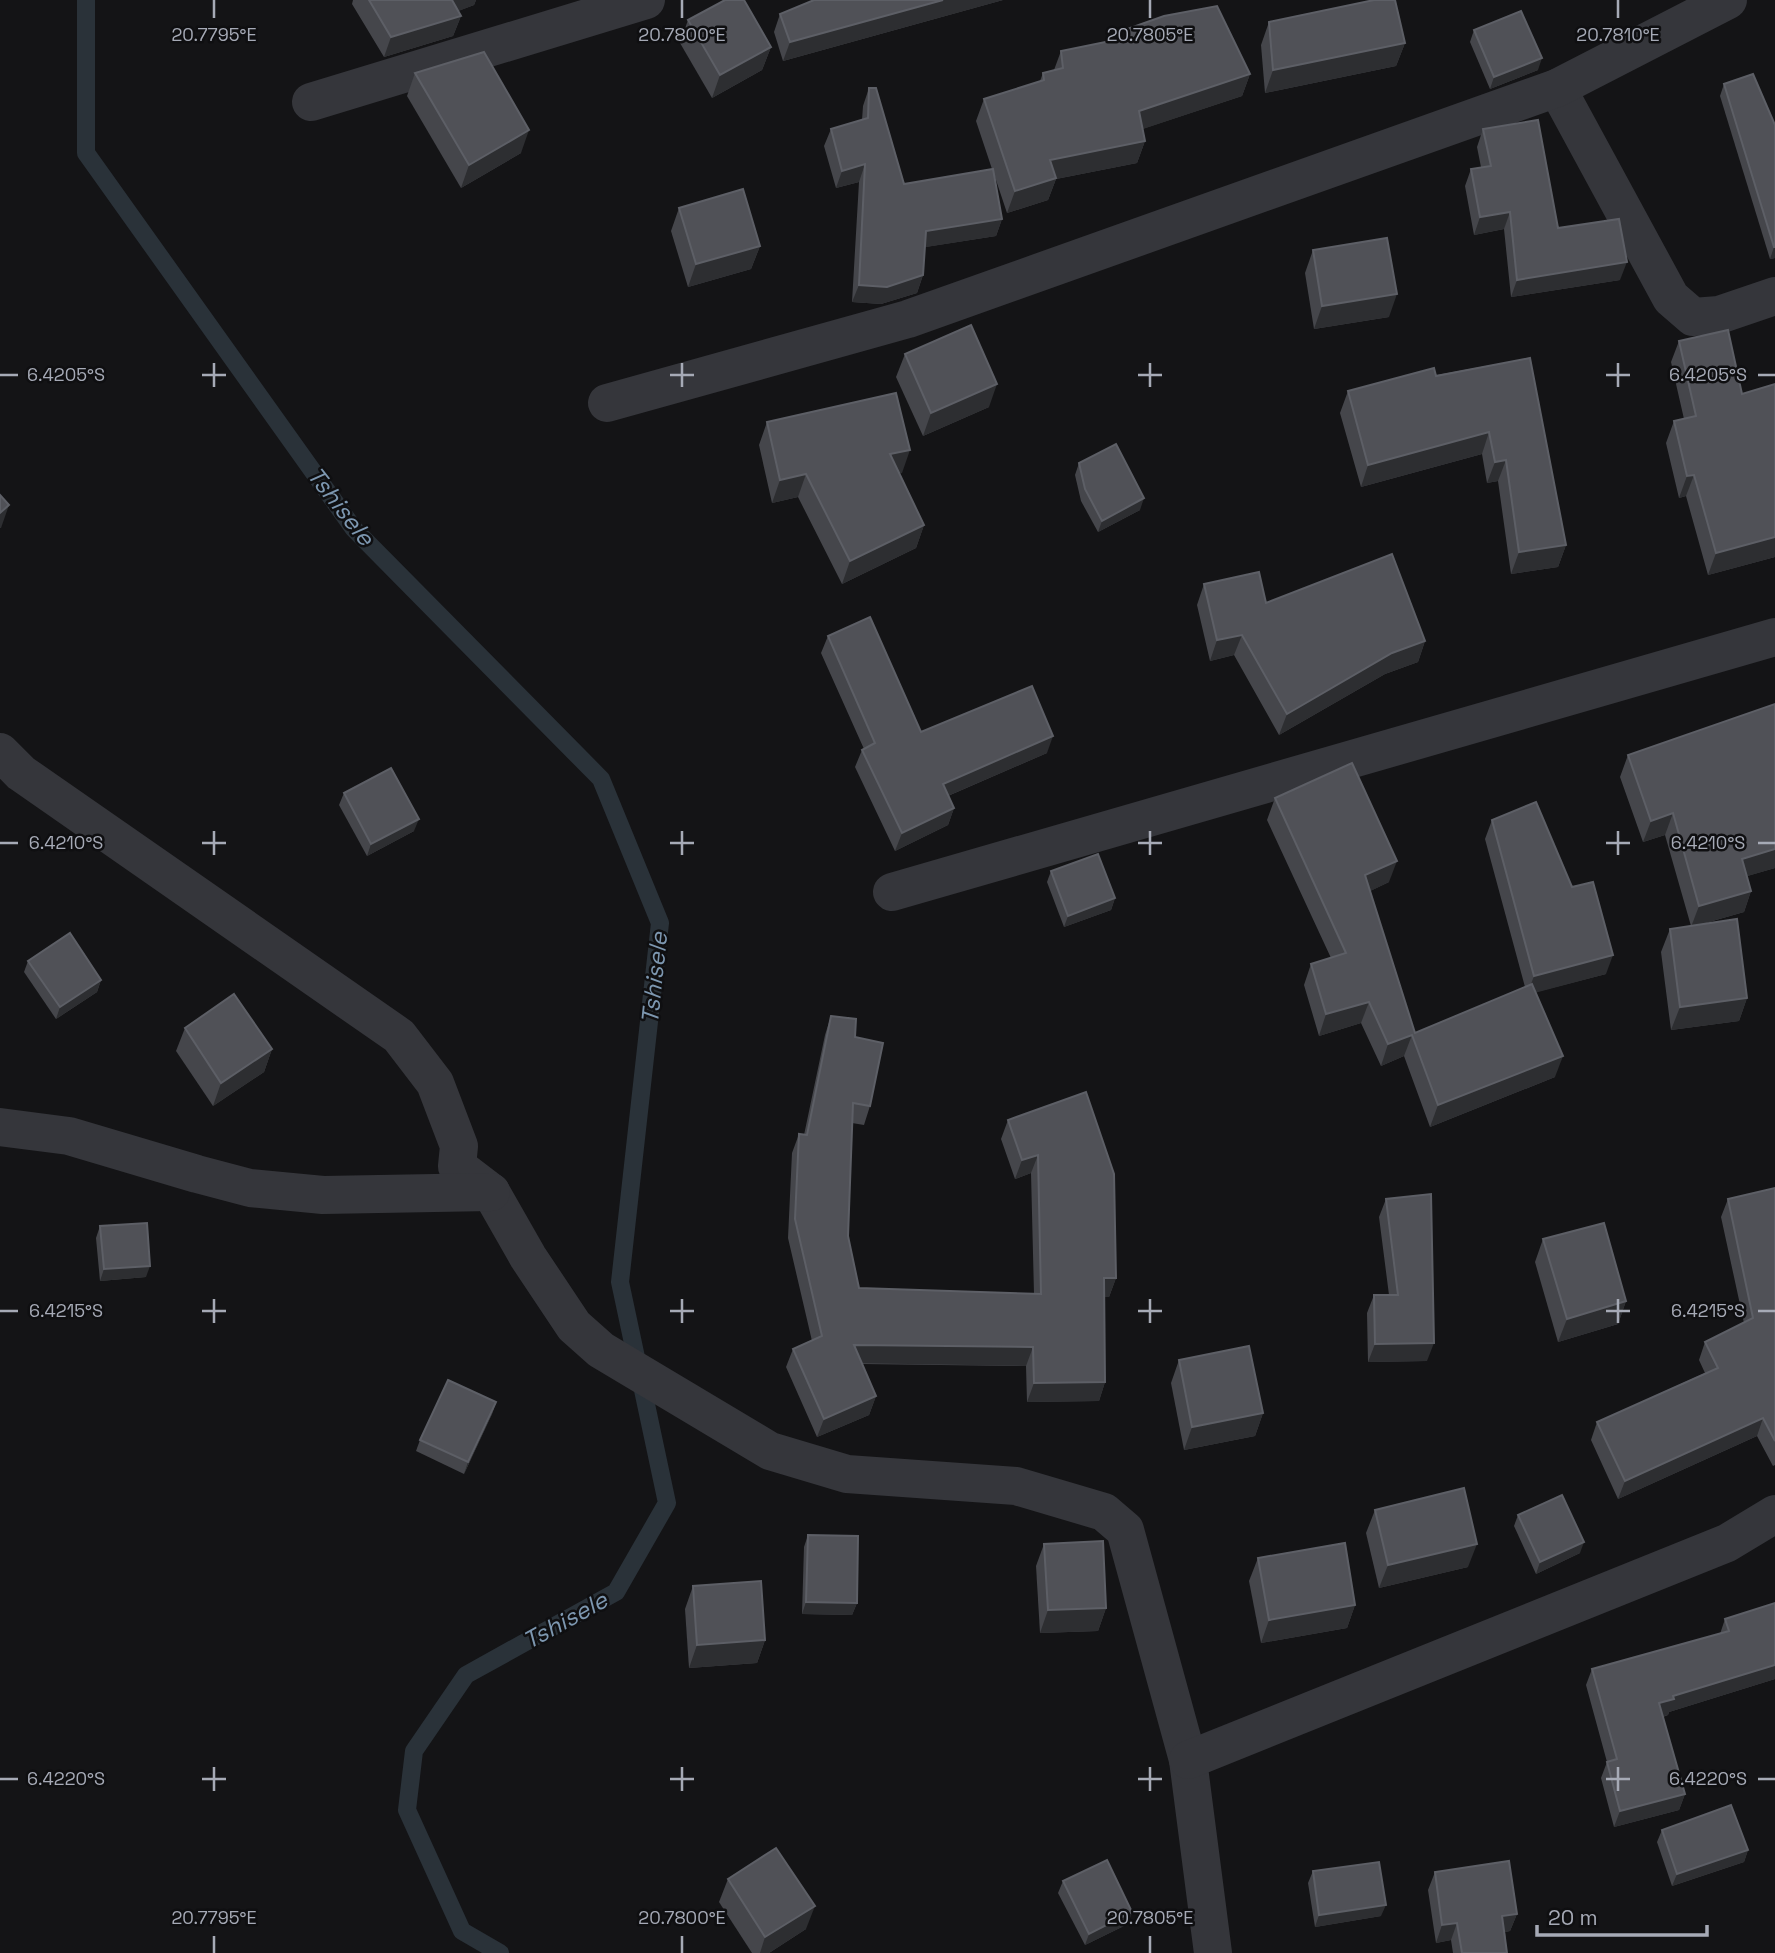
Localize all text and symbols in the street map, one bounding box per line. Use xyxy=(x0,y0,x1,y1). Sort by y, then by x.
text: 20.7795°E xyxy=(171,23,257,46)
text: 20.7800°E xyxy=(638,23,726,46)
text: 20.7805°E xyxy=(1107,23,1193,46)
text: 20.7810°E xyxy=(1576,23,1660,46)
text: 6.4205°S xyxy=(27,363,105,386)
text: 6.4205°S xyxy=(1669,363,1747,386)
water label: Tshisele xyxy=(300,460,382,552)
text: 6.4210°S xyxy=(29,831,103,854)
text: 6.4210°S xyxy=(1671,831,1745,854)
water label: Tshisele xyxy=(634,930,674,1025)
text: 6.4215°S xyxy=(29,1299,103,1322)
text: 6.4215°S xyxy=(1671,1299,1745,1322)
water label: Tshisele xyxy=(517,1584,614,1656)
text: 6.4220°S xyxy=(27,1767,105,1790)
text: 6.4220°S xyxy=(1669,1767,1747,1790)
scale bar xyxy=(1537,1894,1707,1938)
text: 20 m xyxy=(1548,1904,1598,1931)
text: 20.7795°E xyxy=(171,1906,257,1929)
text: 20.7800°E xyxy=(638,1906,726,1929)
text: 20.7805°E xyxy=(1107,1906,1193,1929)

